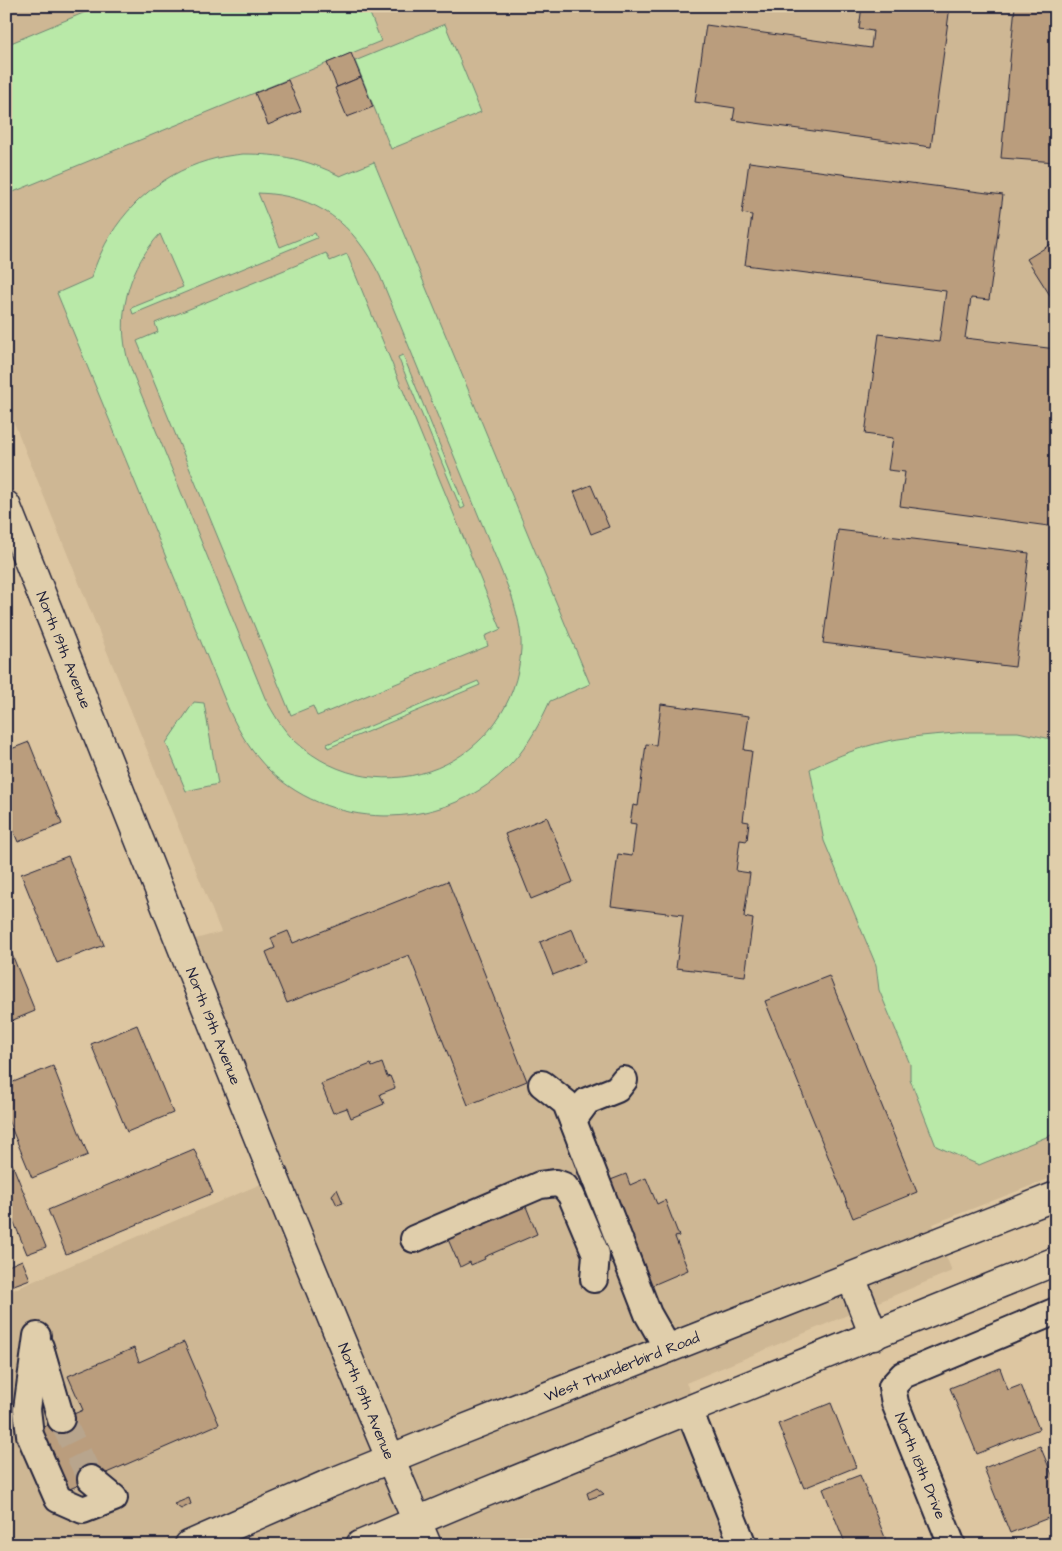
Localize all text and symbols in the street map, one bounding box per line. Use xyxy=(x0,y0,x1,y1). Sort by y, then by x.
street label: North 19th Avenue xyxy=(31,588,97,712)
street label: North 19th Avenue xyxy=(181,965,246,1088)
street label: West Thunderbird Road xyxy=(541,1327,703,1407)
street label: North 19th Avenue xyxy=(333,1340,400,1463)
street label: North 18th Drive xyxy=(889,1410,951,1522)

